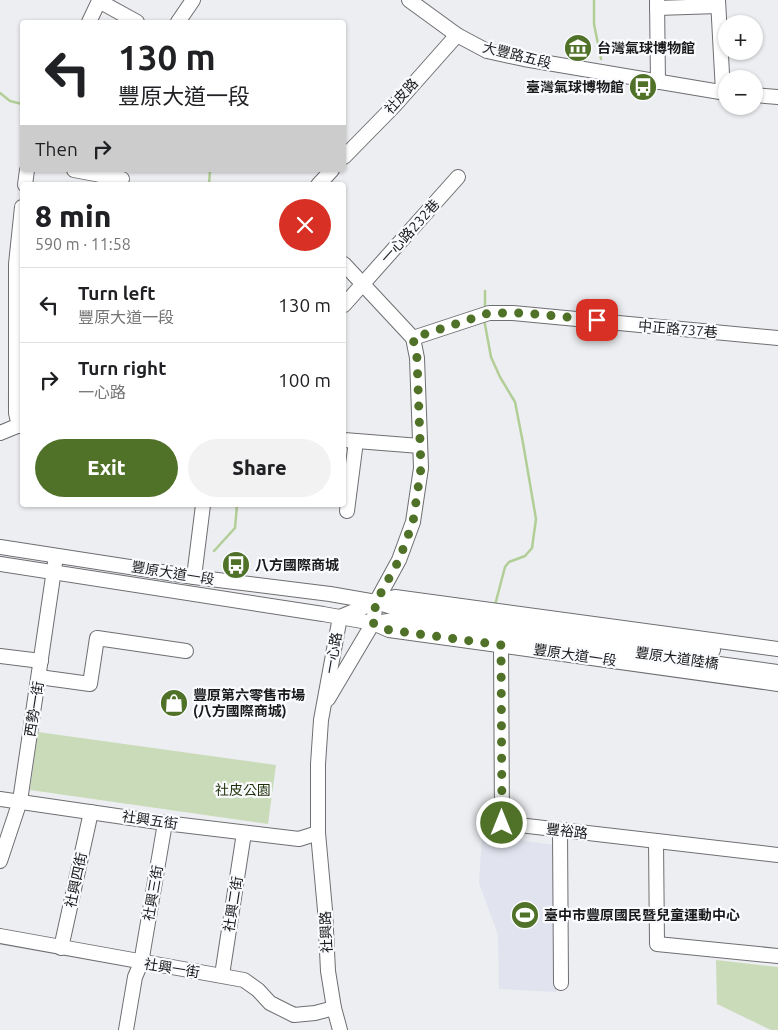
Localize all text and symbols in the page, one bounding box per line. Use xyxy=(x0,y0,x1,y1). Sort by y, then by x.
map controls xyxy=(718,15,763,115)
button: + xyxy=(718,15,763,60)
museum icon: 台灣氣球博物館 xyxy=(563,33,593,63)
text: 130 m xyxy=(118,37,216,77)
street label: 大豐路五段 xyxy=(481,39,553,71)
icon: left xyxy=(35,40,100,105)
place label: 台灣氣球博物館 xyxy=(597,40,695,56)
button: − xyxy=(718,70,763,115)
bus stop icon: 臺灣氣球博物館 xyxy=(628,72,658,102)
street label: 社皮路 xyxy=(381,75,421,117)
place label: 臺灣氣球博物館 xyxy=(526,79,624,95)
text: 豐原大道一段 xyxy=(118,83,250,108)
icon: right xyxy=(88,135,116,163)
text: Then xyxy=(35,138,78,160)
street label: 一心路232巷 xyxy=(377,196,443,266)
text: 8 min xyxy=(35,199,111,233)
button: close xyxy=(279,199,331,251)
text: 590 m · 11:58 xyxy=(35,235,131,253)
text: Turn left xyxy=(78,282,156,304)
icon: left xyxy=(35,291,63,319)
text: 130 m xyxy=(278,294,331,316)
pin xyxy=(576,299,618,341)
icon: arrive xyxy=(583,306,611,334)
text: 豐原大道一段 xyxy=(78,308,174,326)
street label: 中正路737巷 xyxy=(638,318,718,340)
text: Turn right xyxy=(78,357,166,379)
icon: right xyxy=(35,366,63,394)
text: 100 m xyxy=(278,369,331,391)
text: 一心路 xyxy=(78,383,126,401)
button: Exit xyxy=(35,439,178,497)
button: Share xyxy=(188,439,331,497)
bus stop icon: 八方國際商城 xyxy=(221,550,251,580)
place label: 八方國際商城 xyxy=(255,557,339,573)
street label: 豐原大道一段 xyxy=(130,559,216,587)
street label: 一心路 xyxy=(321,631,345,675)
street label: 豐原大道一段 xyxy=(532,641,618,669)
street label: 豐原大道陸橋 xyxy=(634,644,720,672)
street label: 西勢一街 xyxy=(22,680,46,738)
place label: 豐原第六零售市場 (八方國際商城) xyxy=(193,687,305,719)
shop icon: 豐原第六零售市場 (八方國際商城) xyxy=(159,688,189,718)
park label: 社皮公園 xyxy=(215,782,271,798)
position arrow xyxy=(475,796,527,848)
street label: 社興五街 xyxy=(121,808,179,832)
street label: 豐裕路 xyxy=(545,821,589,841)
street label: 社興四街 xyxy=(62,851,90,909)
street label: 社興三街 xyxy=(140,864,166,922)
street label: 社興二街 xyxy=(221,875,245,933)
sports icon: 臺中市豐原國民暨兒童運動中心 xyxy=(510,900,540,930)
place label: 臺中市豐原國民暨兒童運動中心 xyxy=(544,907,740,923)
street label: 社興路 xyxy=(317,911,335,953)
street label: 社興一街 xyxy=(143,956,201,980)

